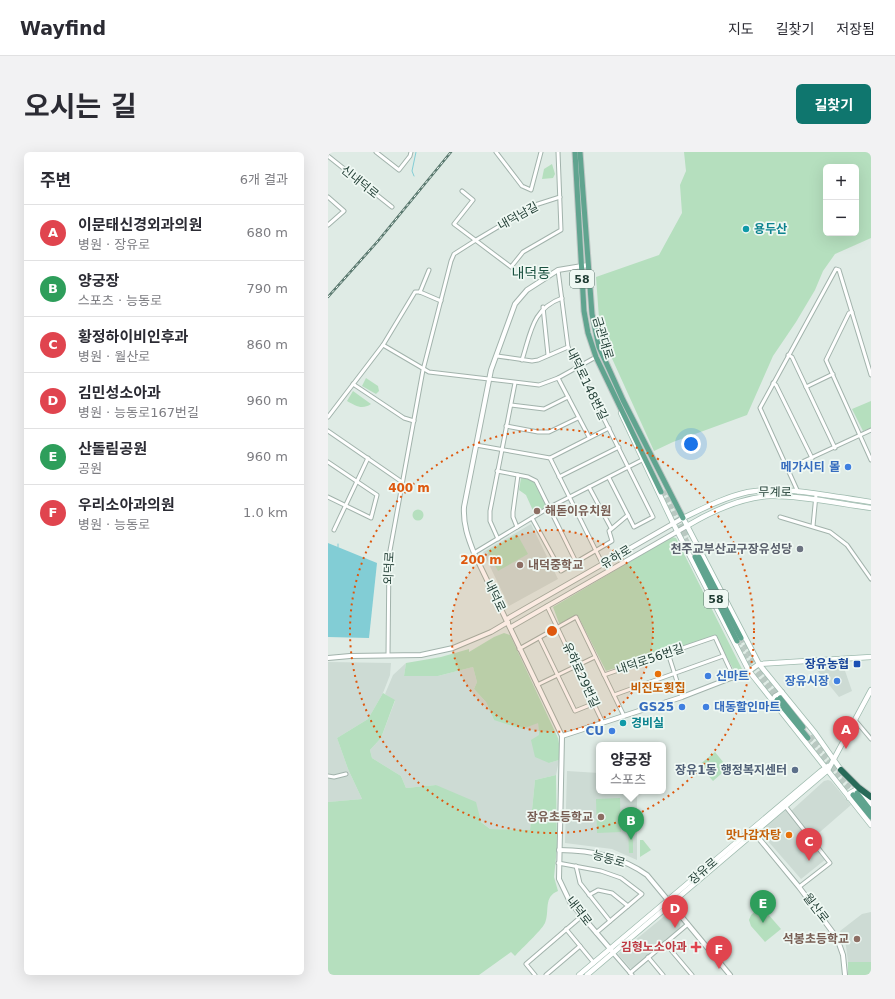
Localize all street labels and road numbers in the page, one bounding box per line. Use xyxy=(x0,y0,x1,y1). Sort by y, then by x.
street label: 신내덕로 xyxy=(338,163,382,201)
street label: 내덕남길 xyxy=(495,199,541,233)
road number: 58 xyxy=(570,270,594,288)
street label: 금관대로 xyxy=(590,315,616,361)
street label: 내덕로148번길 xyxy=(564,346,610,422)
street label: 무계로 xyxy=(758,485,792,499)
street label: 유하로 xyxy=(598,542,634,572)
street label: 외덕로 xyxy=(381,551,397,585)
street label: 내덕로 xyxy=(481,578,509,614)
road number: 58 xyxy=(704,590,728,608)
street label: 유하로29번길 xyxy=(560,640,602,710)
street label: 내덕로56번길 xyxy=(614,641,686,677)
street label: 능동로 xyxy=(591,848,627,870)
street label: 장유로 xyxy=(686,855,720,887)
street label: 월산로 xyxy=(800,891,832,925)
street label: 내덕로 xyxy=(563,894,595,928)

